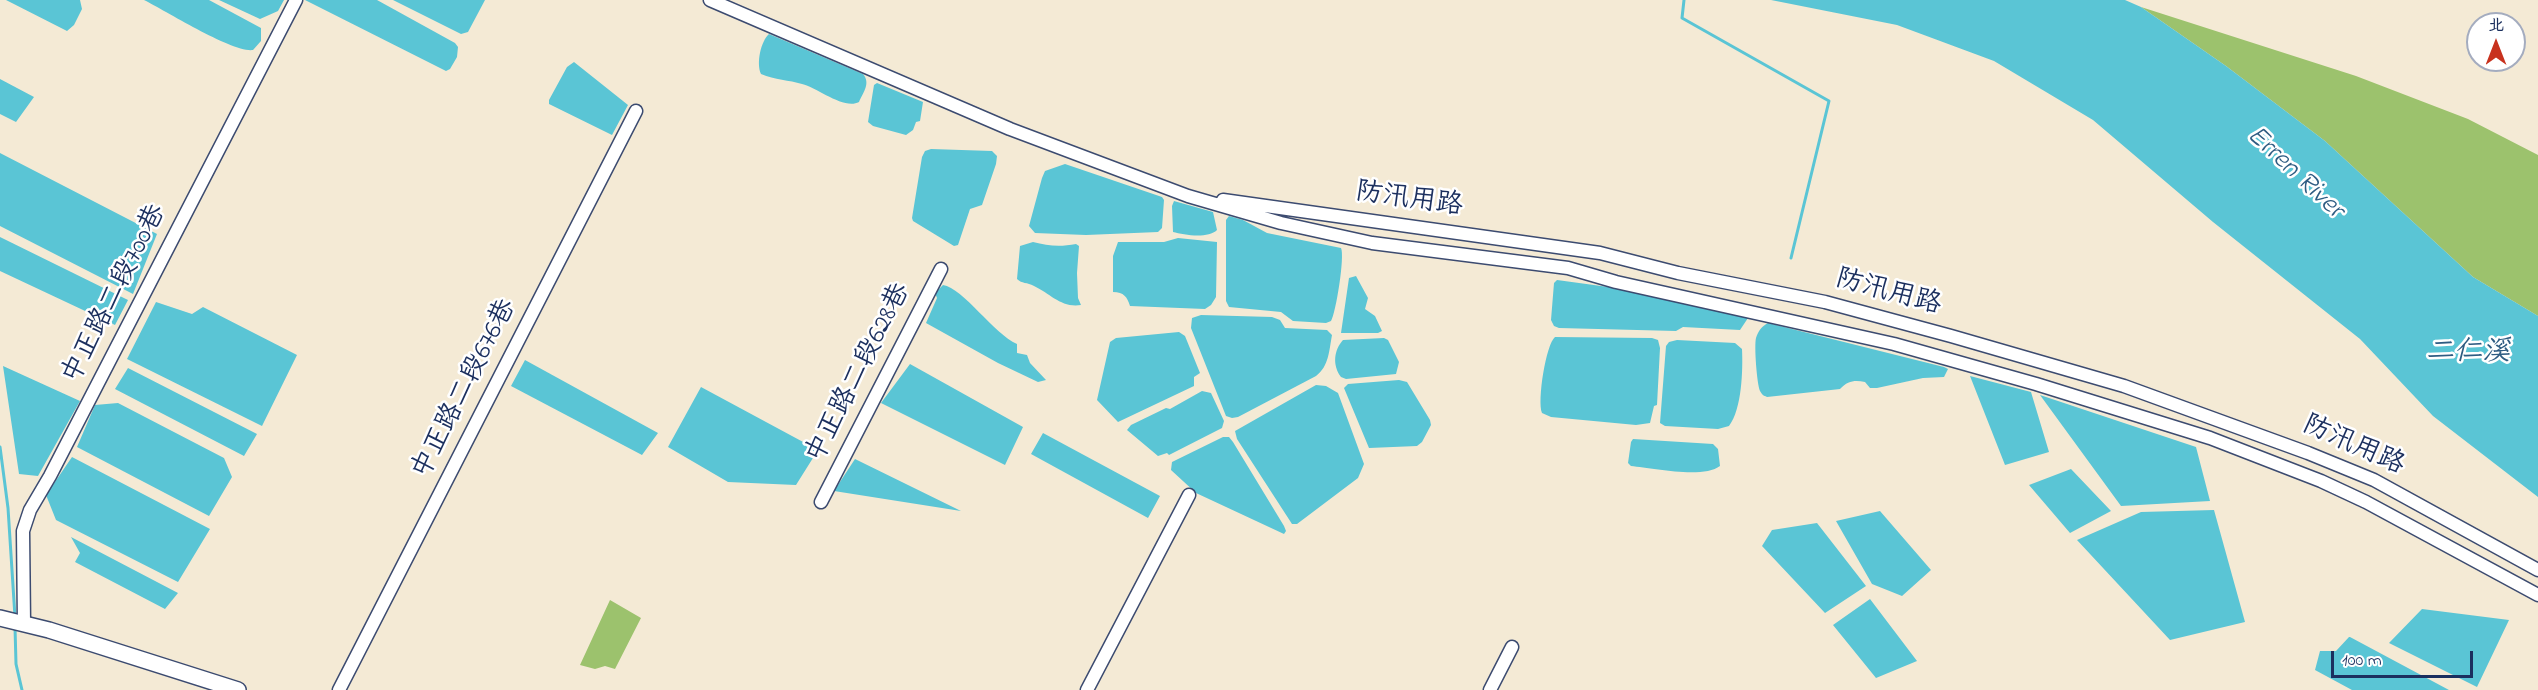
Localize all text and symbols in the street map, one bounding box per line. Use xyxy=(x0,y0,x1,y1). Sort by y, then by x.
north arrow xyxy=(2466,12,2526,72)
text: 北 xyxy=(2488,14,2504,38)
water label: Erren River xyxy=(2238,120,2350,228)
street label: 防汛用路 xyxy=(1353,177,1465,225)
street label: 中正路二段700巷 xyxy=(57,200,175,390)
street label: 防汛用路 xyxy=(1832,264,1944,324)
street label: 中正路二段628巷 xyxy=(801,279,919,469)
street label: 中正路二段676巷 xyxy=(407,295,525,485)
water label: 二仁溪 xyxy=(2426,337,2510,371)
street label: 防汛用路 xyxy=(2297,410,2409,484)
scale bar xyxy=(2334,639,2476,677)
text: 100 m xyxy=(2342,648,2382,674)

